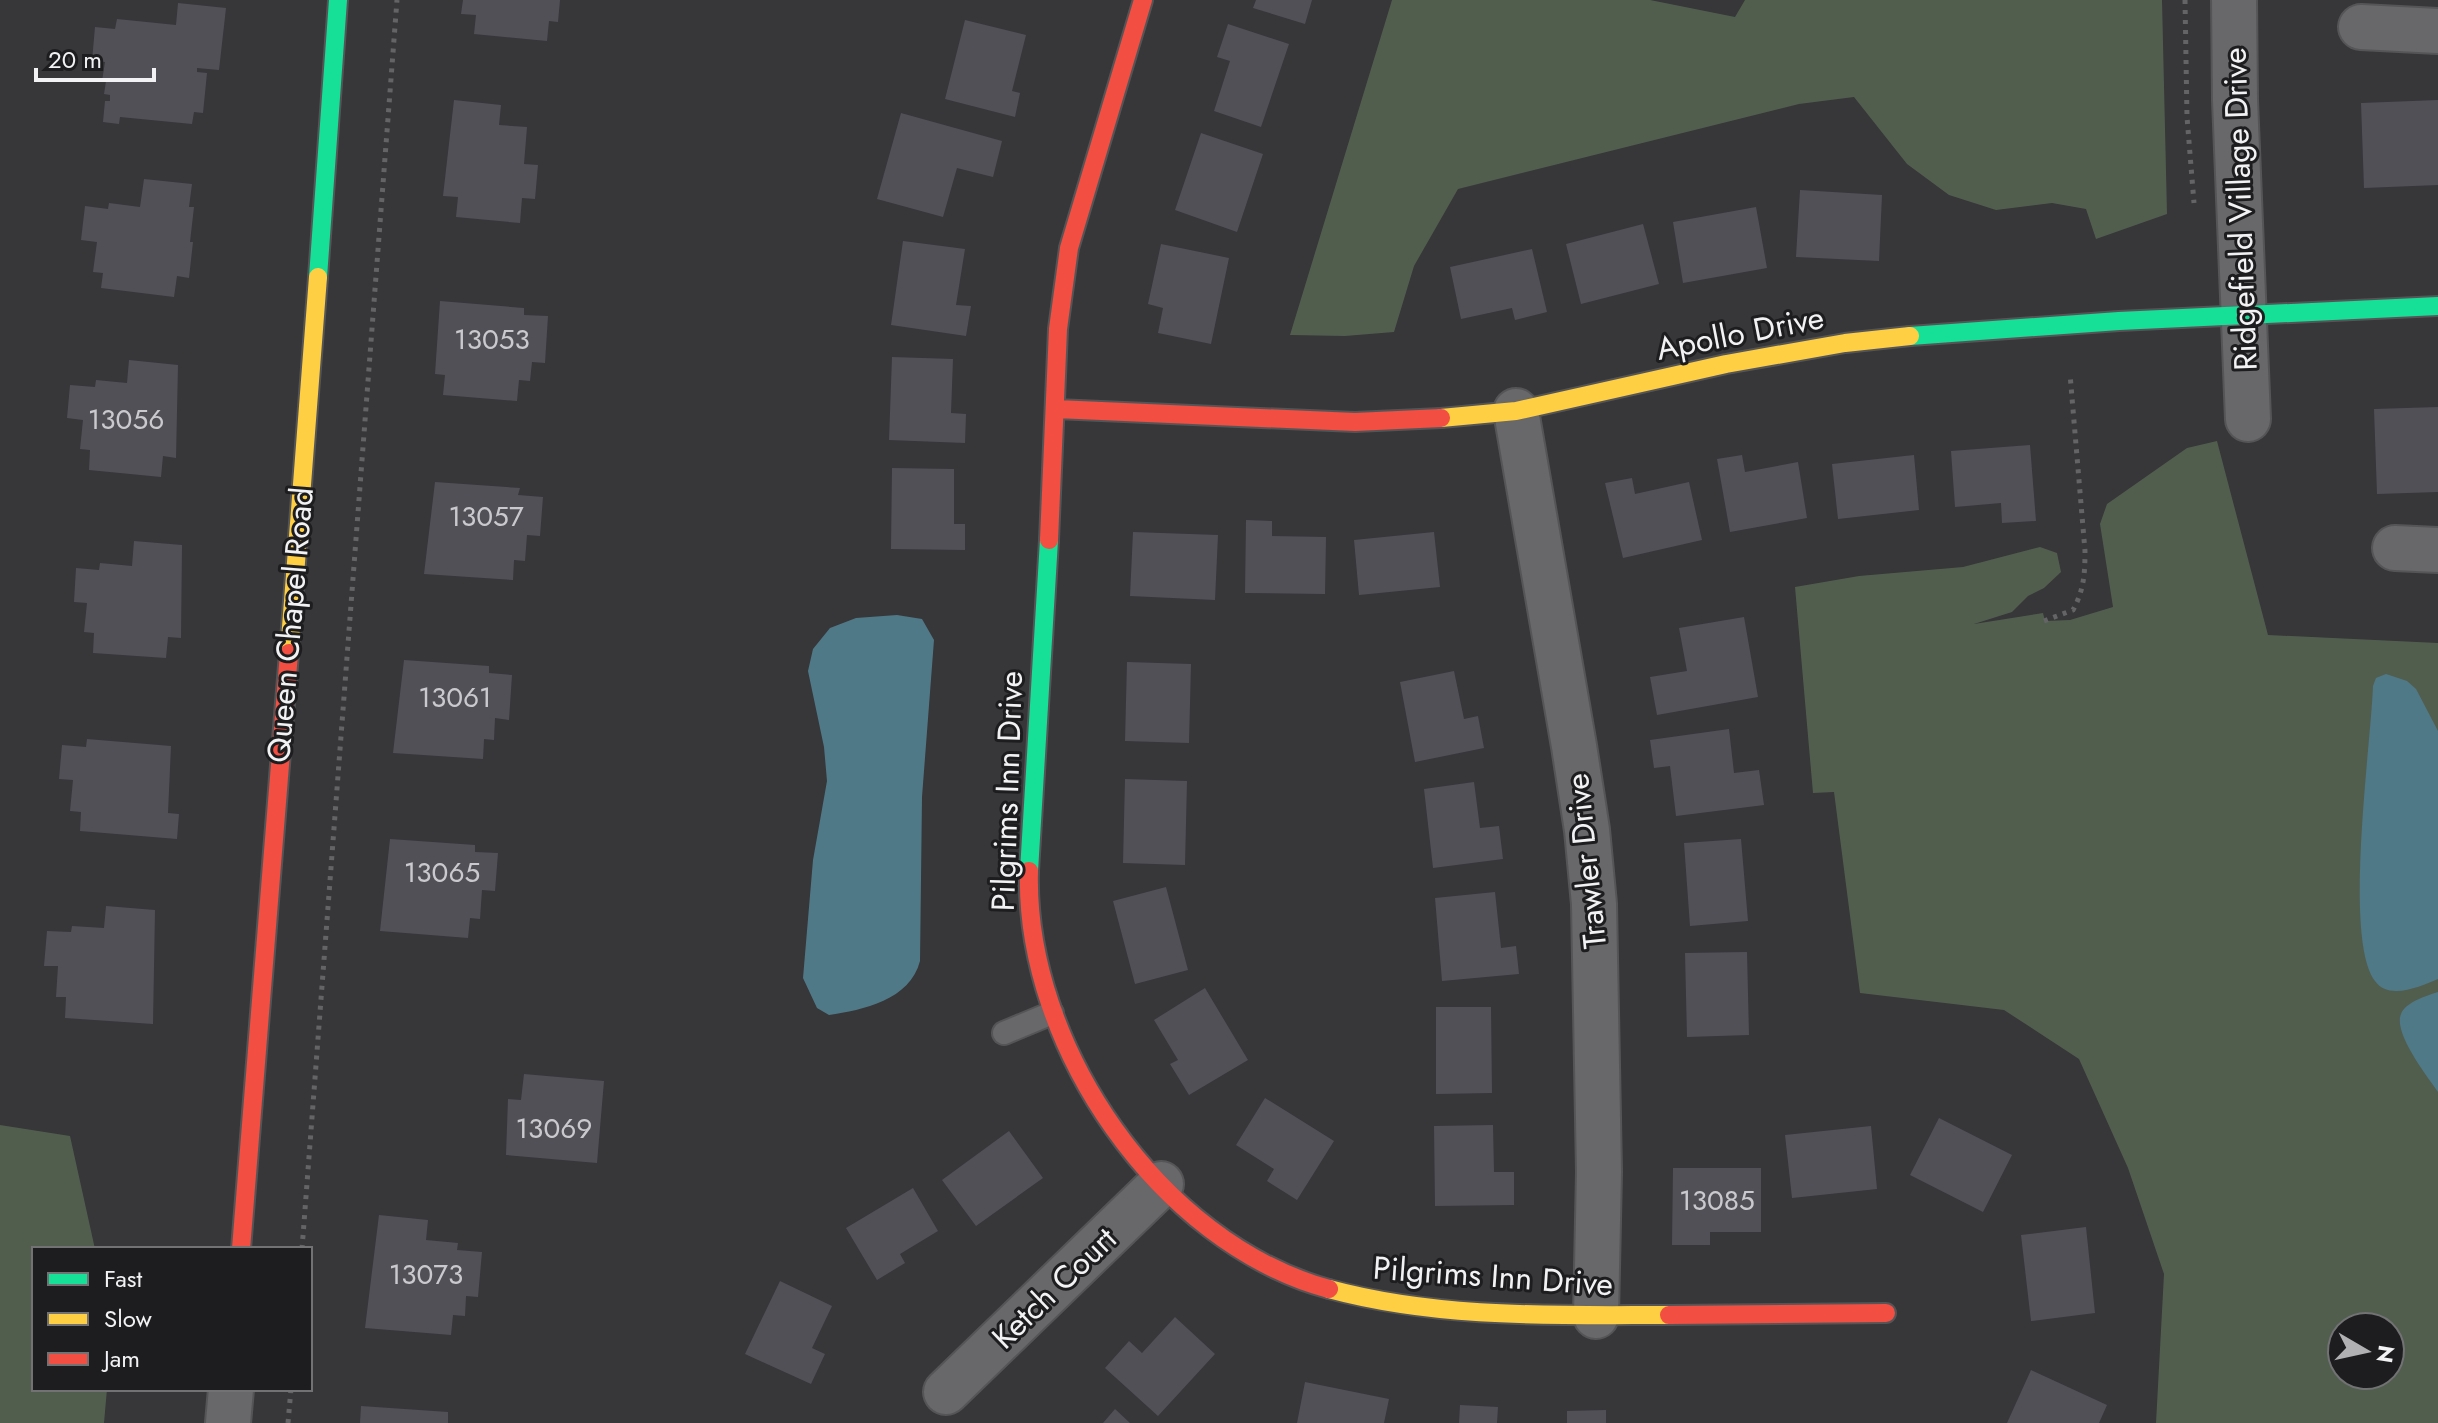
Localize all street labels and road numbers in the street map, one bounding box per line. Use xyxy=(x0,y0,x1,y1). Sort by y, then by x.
street label: Ridgefield Village Drive xyxy=(2211,47,2269,371)
street label: Apollo Drive xyxy=(1652,294,1828,372)
street label: Queen Chapel Road xyxy=(255,485,325,765)
street label: Pilgrims Inn Drive xyxy=(980,670,1034,912)
street label: Trawler Drive xyxy=(1554,771,1618,951)
street label: Ketch Court xyxy=(981,1216,1127,1359)
street label: Pilgrims Inn Drive xyxy=(1371,1245,1615,1307)

